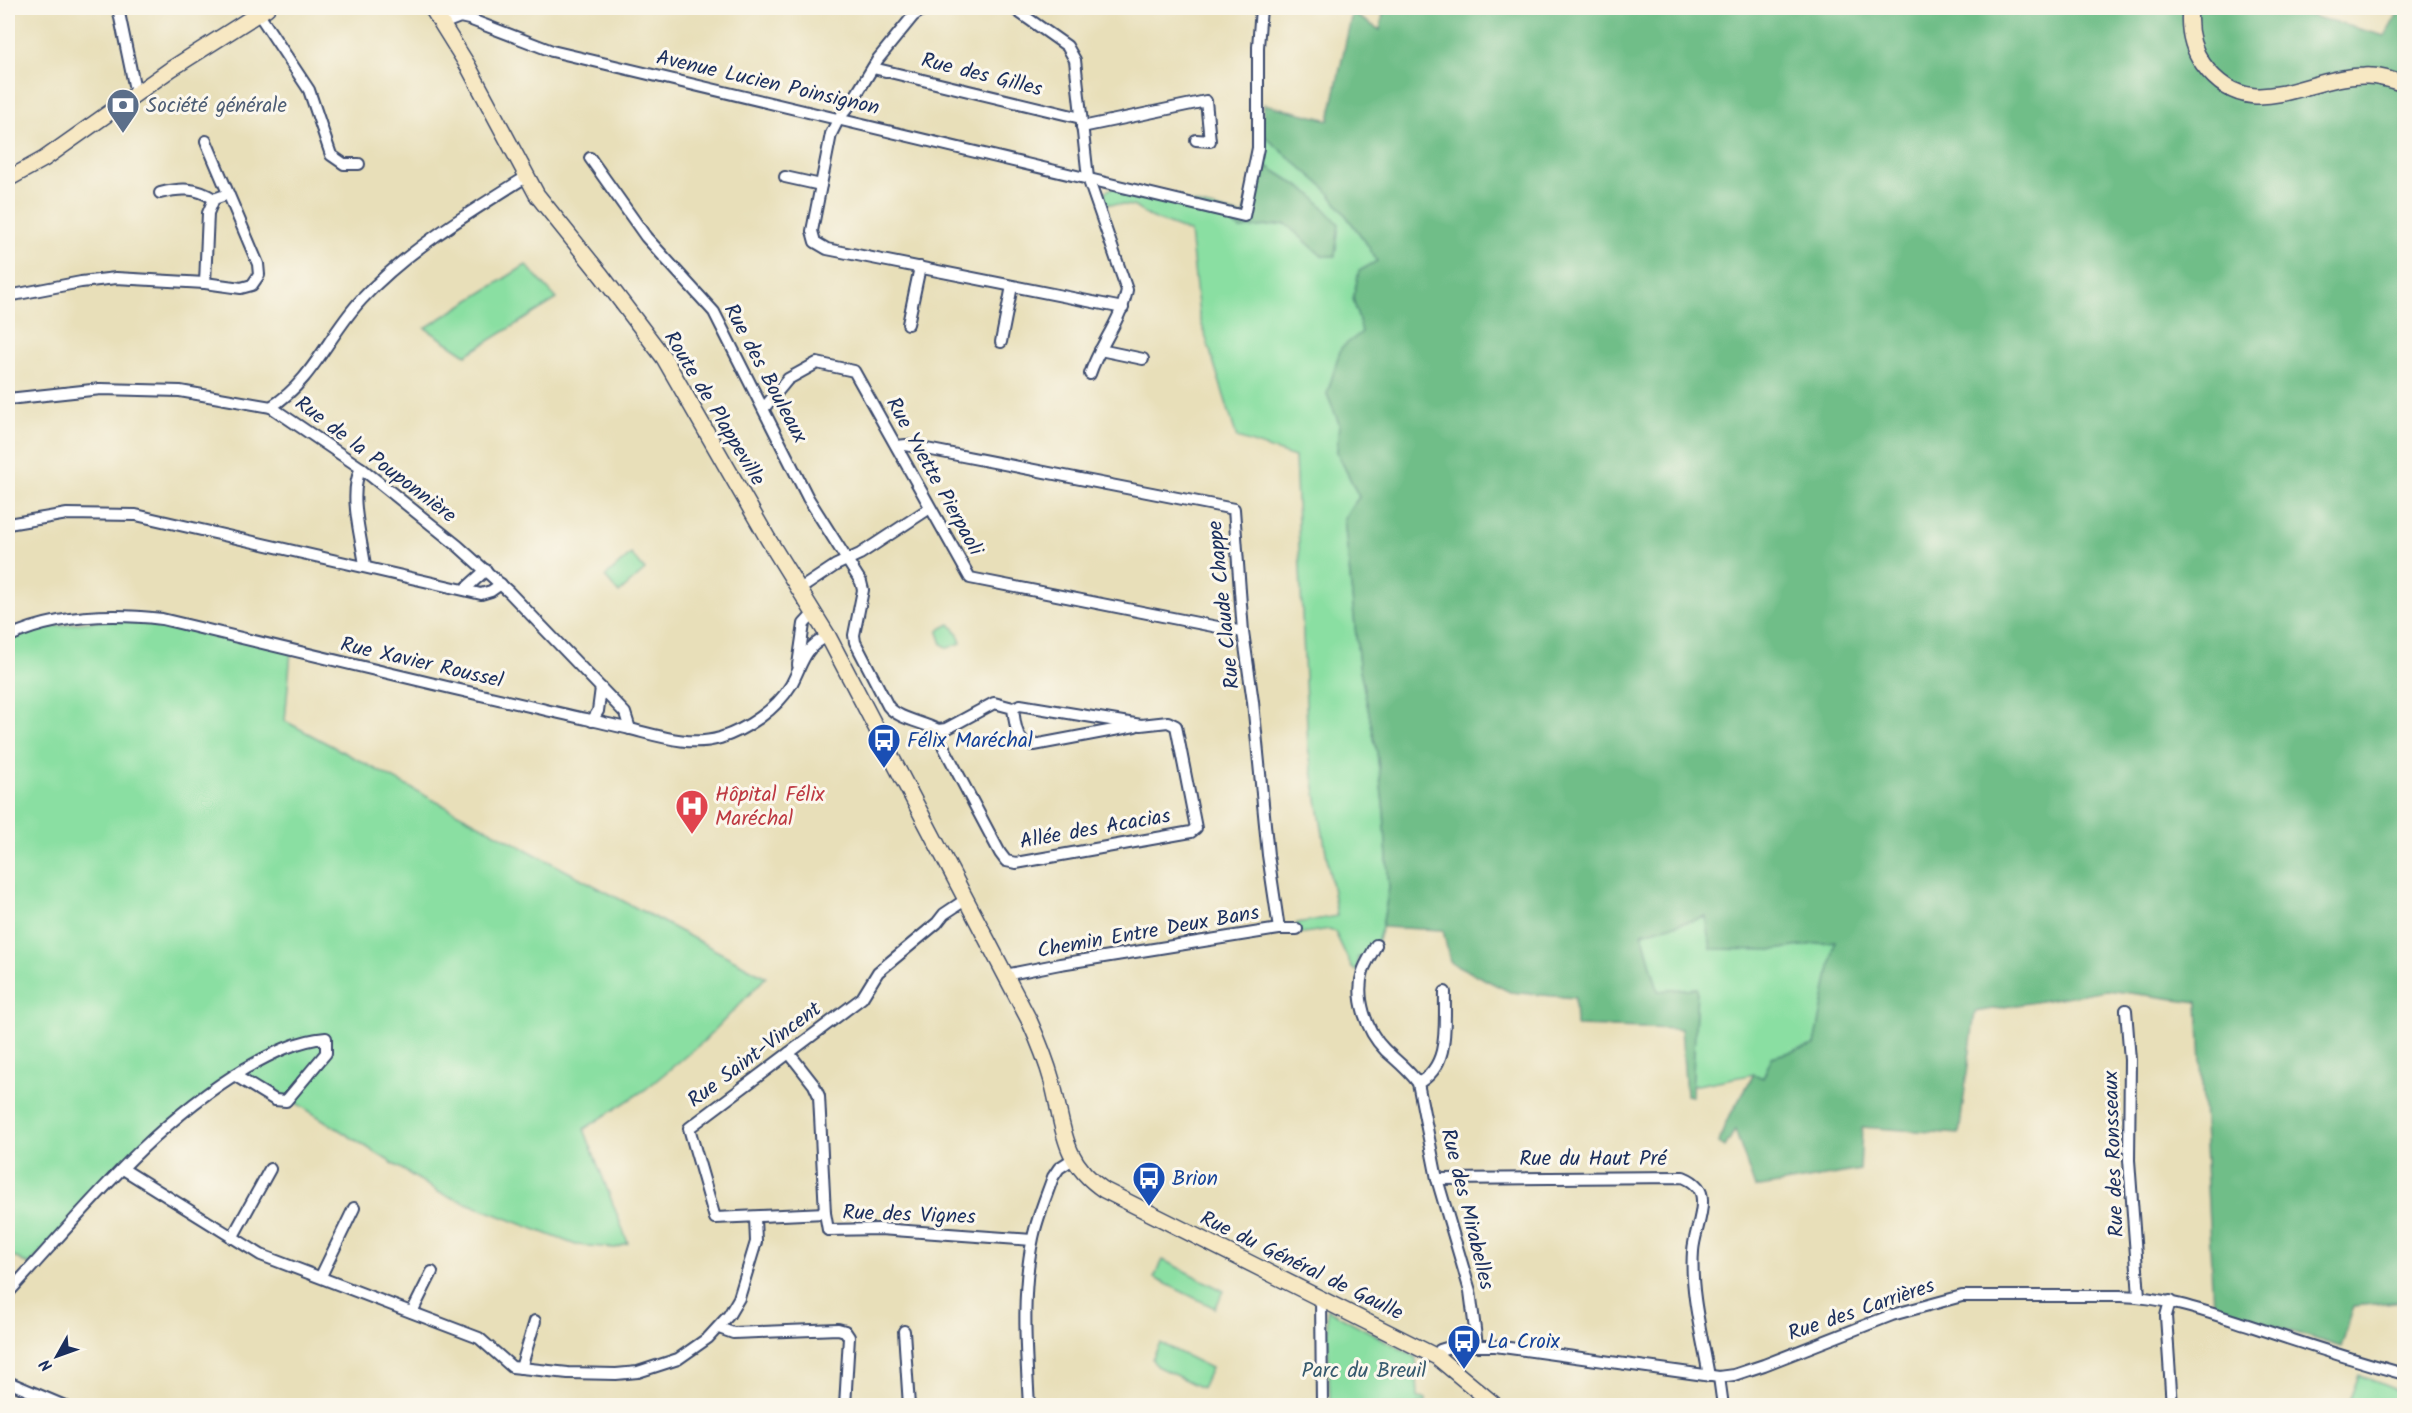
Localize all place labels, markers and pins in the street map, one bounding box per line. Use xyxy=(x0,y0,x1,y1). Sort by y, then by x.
bank icon: Société générale xyxy=(105,87,141,134)
place label: Société générale xyxy=(146,90,287,123)
bus stop icon: Félix Maréchal xyxy=(866,722,902,769)
place label: Félix Maréchal xyxy=(907,725,1033,758)
place label: Hôpital Félix Maréchal xyxy=(715,779,825,836)
hospital icon: Hôpital Félix Maréchal xyxy=(674,788,710,835)
bus stop icon: Brion xyxy=(1131,1160,1167,1207)
place label: Brion xyxy=(1172,1163,1218,1196)
bus stop icon: La Croix xyxy=(1446,1323,1482,1370)
place label: La Croix xyxy=(1487,1326,1561,1359)

